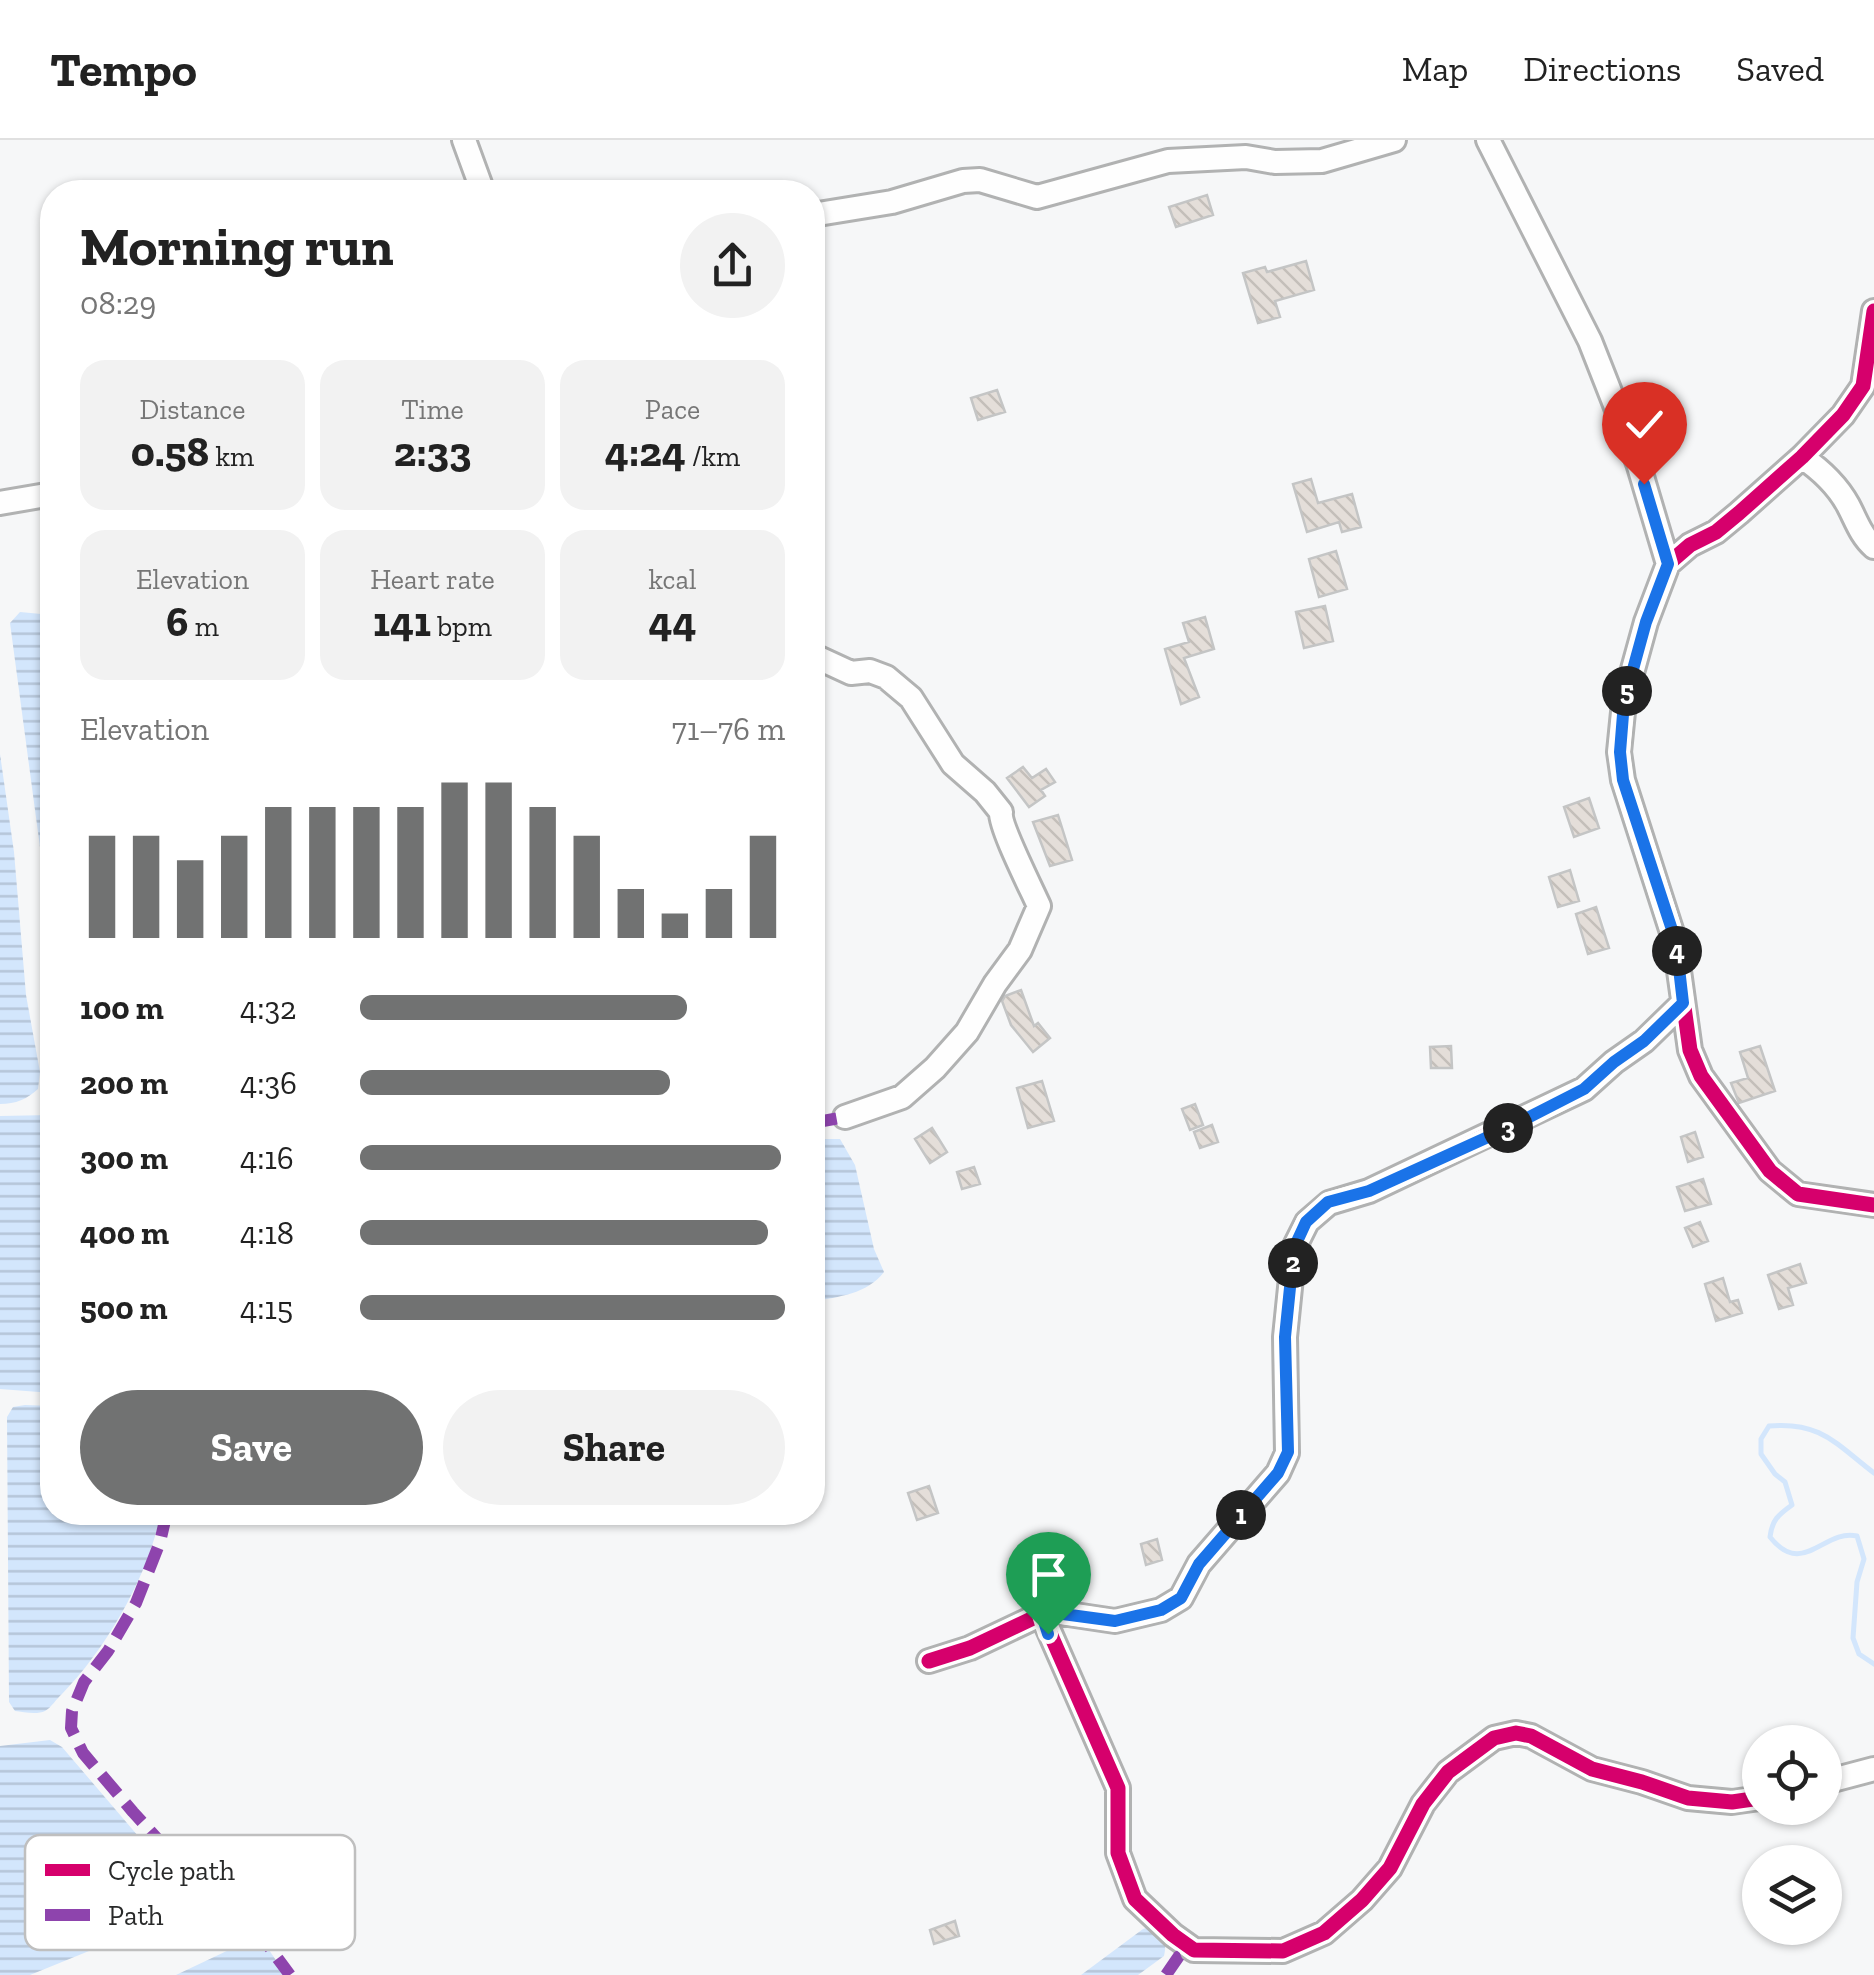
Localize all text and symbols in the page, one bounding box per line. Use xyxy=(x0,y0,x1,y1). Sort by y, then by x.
text: Tempo xyxy=(50,41,197,98)
text: Map xyxy=(1402,48,1468,90)
text: Directions xyxy=(1523,48,1681,90)
text: Saved xyxy=(1736,48,1824,90)
text: Morning run xyxy=(80,213,394,279)
button: share xyxy=(680,213,785,318)
text: 08:29 xyxy=(80,284,156,322)
pin xyxy=(1602,382,1687,485)
text: Distance xyxy=(140,393,245,426)
text: Time xyxy=(401,393,464,426)
text: Pace xyxy=(645,393,700,426)
icon: check xyxy=(1617,397,1672,452)
text: 0.58 xyxy=(131,426,209,477)
text: 2:33 xyxy=(394,426,471,477)
text: 4:24 xyxy=(605,426,686,477)
text: km xyxy=(209,440,254,473)
text: /km xyxy=(686,440,740,473)
text: Elevation xyxy=(136,563,249,596)
text: Heart rate xyxy=(370,563,495,596)
text: kcal xyxy=(649,563,697,596)
text: 6 xyxy=(166,596,188,647)
text: 141 xyxy=(373,596,431,647)
text: 44 xyxy=(649,596,696,647)
text: m xyxy=(188,610,219,643)
text: bpm xyxy=(431,610,492,643)
pin: 5 xyxy=(1602,666,1652,716)
text: 5 xyxy=(1620,674,1634,707)
text: Elevation xyxy=(80,710,209,748)
text: 71–76 m xyxy=(672,710,785,748)
pin: 4 xyxy=(1652,926,1702,976)
text: 4 xyxy=(1669,934,1685,967)
text: 100 m xyxy=(80,989,164,1027)
text: 4:32 xyxy=(240,989,297,1027)
text: 200 m xyxy=(80,1064,168,1102)
text: 4:36 xyxy=(240,1064,297,1102)
pin: 3 xyxy=(1483,1103,1533,1153)
text: 3 xyxy=(1501,1111,1515,1144)
text: 300 m xyxy=(80,1139,168,1177)
text: 4:16 xyxy=(240,1139,294,1177)
text: 400 m xyxy=(80,1214,169,1252)
text: 4:18 xyxy=(240,1214,294,1252)
pin: 2 xyxy=(1268,1238,1318,1288)
text: 2 xyxy=(1285,1246,1301,1279)
text: 500 m xyxy=(80,1289,168,1327)
text: 4:15 xyxy=(240,1289,293,1327)
button: Save xyxy=(80,1390,423,1505)
button: Share xyxy=(443,1390,785,1505)
pin: 1 xyxy=(1216,1490,1266,1540)
text: 1 xyxy=(1235,1498,1247,1531)
pin xyxy=(1006,1532,1091,1635)
icon: arrive xyxy=(1021,1547,1076,1602)
map controls xyxy=(1742,1725,1842,1945)
button: locate xyxy=(1742,1725,1842,1825)
legend xyxy=(25,1835,355,1950)
button: layers xyxy=(1742,1845,1842,1945)
text: Cycle path xyxy=(108,1854,235,1887)
text: Path xyxy=(108,1899,164,1932)

